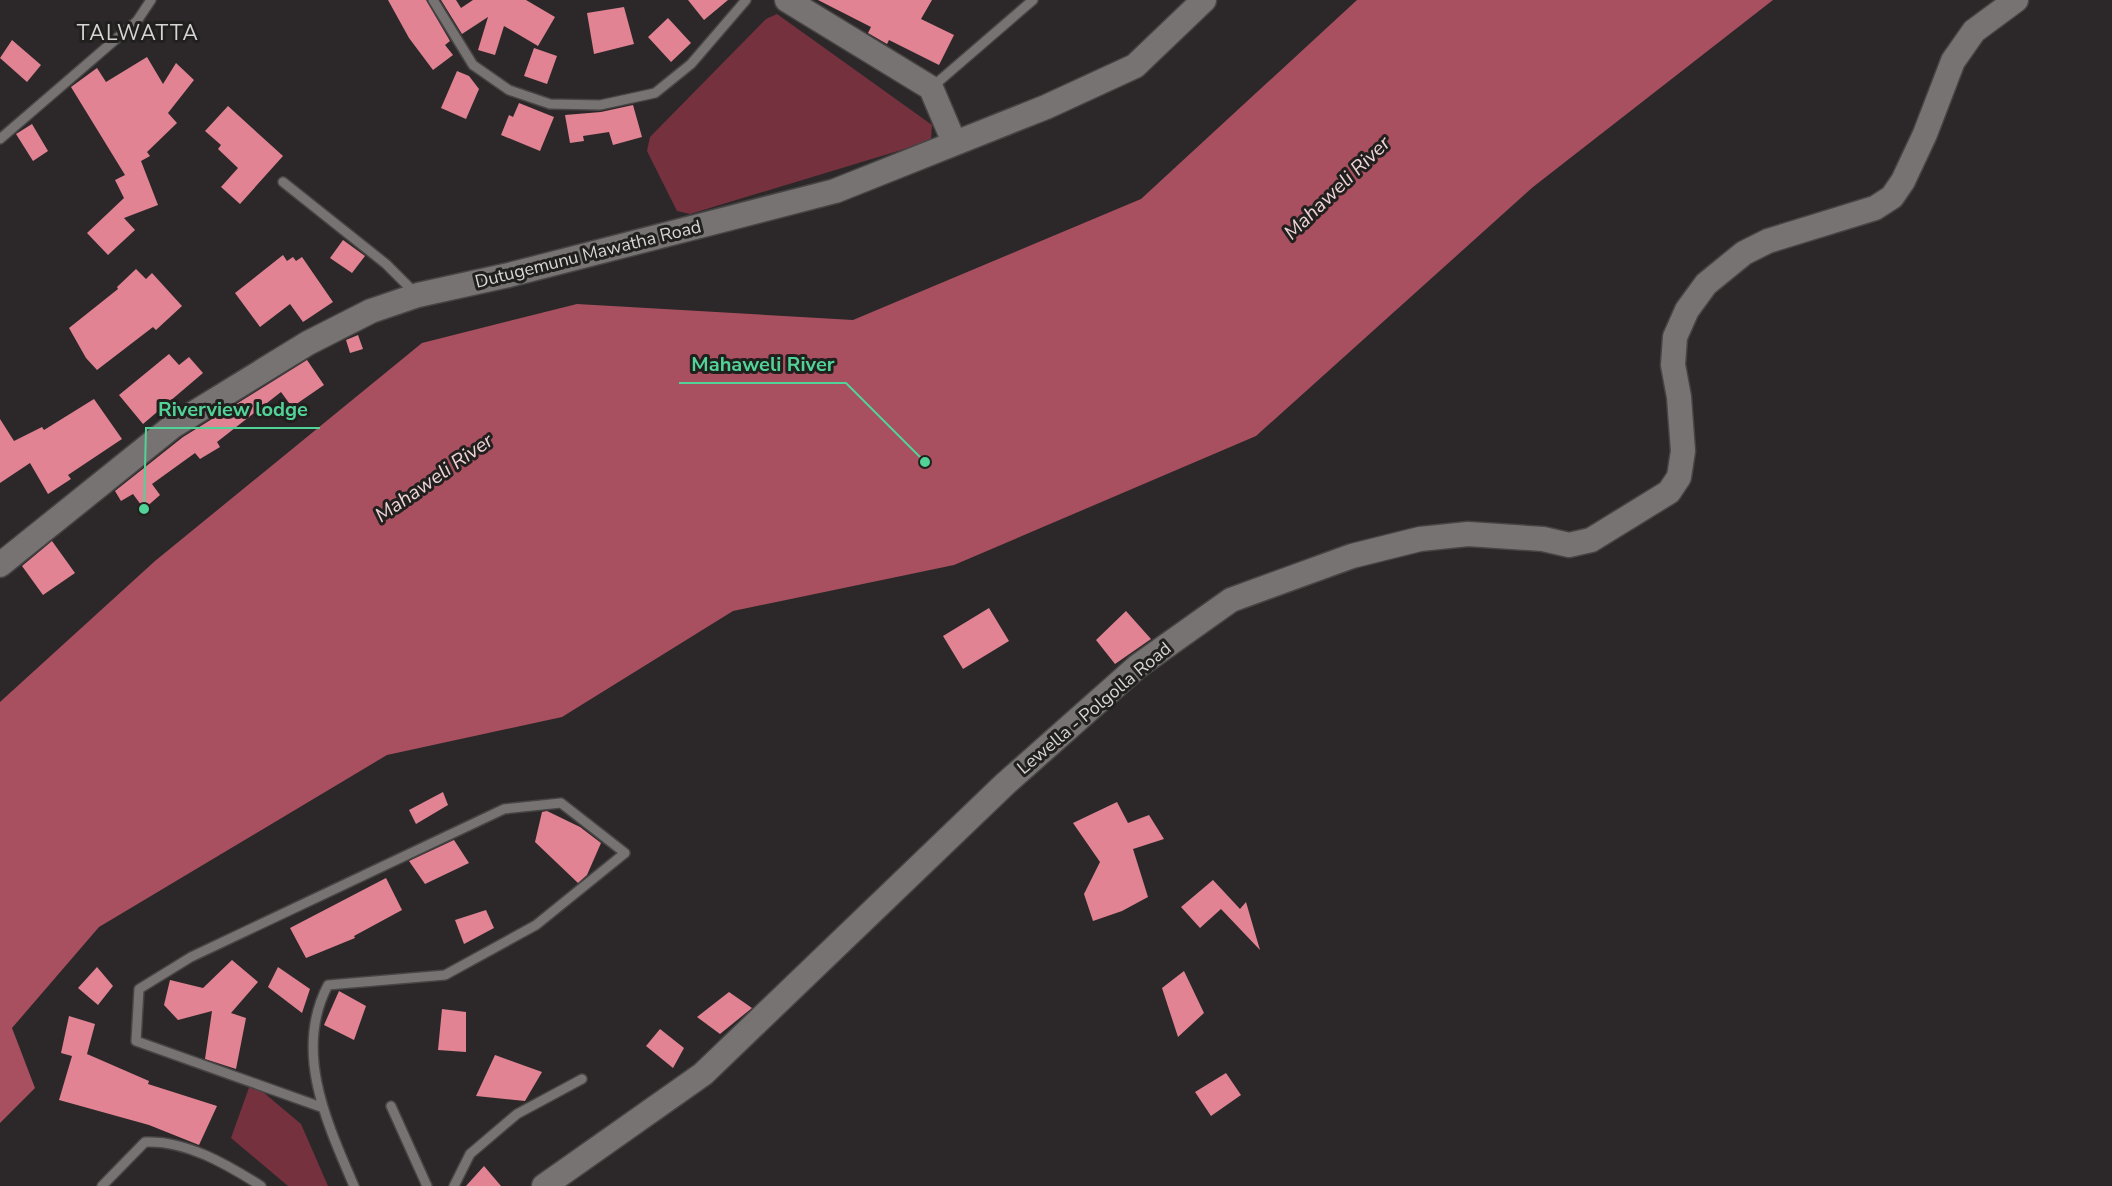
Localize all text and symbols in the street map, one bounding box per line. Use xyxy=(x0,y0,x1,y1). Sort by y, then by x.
district label: TALWATTA xyxy=(77,19,199,47)
water label: Mahaweli River xyxy=(1278,130,1397,246)
street label: Dutugemunu Mawatha Road xyxy=(472,214,704,294)
callout: Mahaweli River xyxy=(679,345,846,383)
text: Mahaweli River xyxy=(691,351,835,378)
callout: Riverview lodge xyxy=(146,390,320,428)
text: Riverview lodge xyxy=(158,396,308,423)
water label: Mahaweli River xyxy=(370,427,499,529)
street label: Lewella - Polgolla Road xyxy=(1012,636,1176,780)

